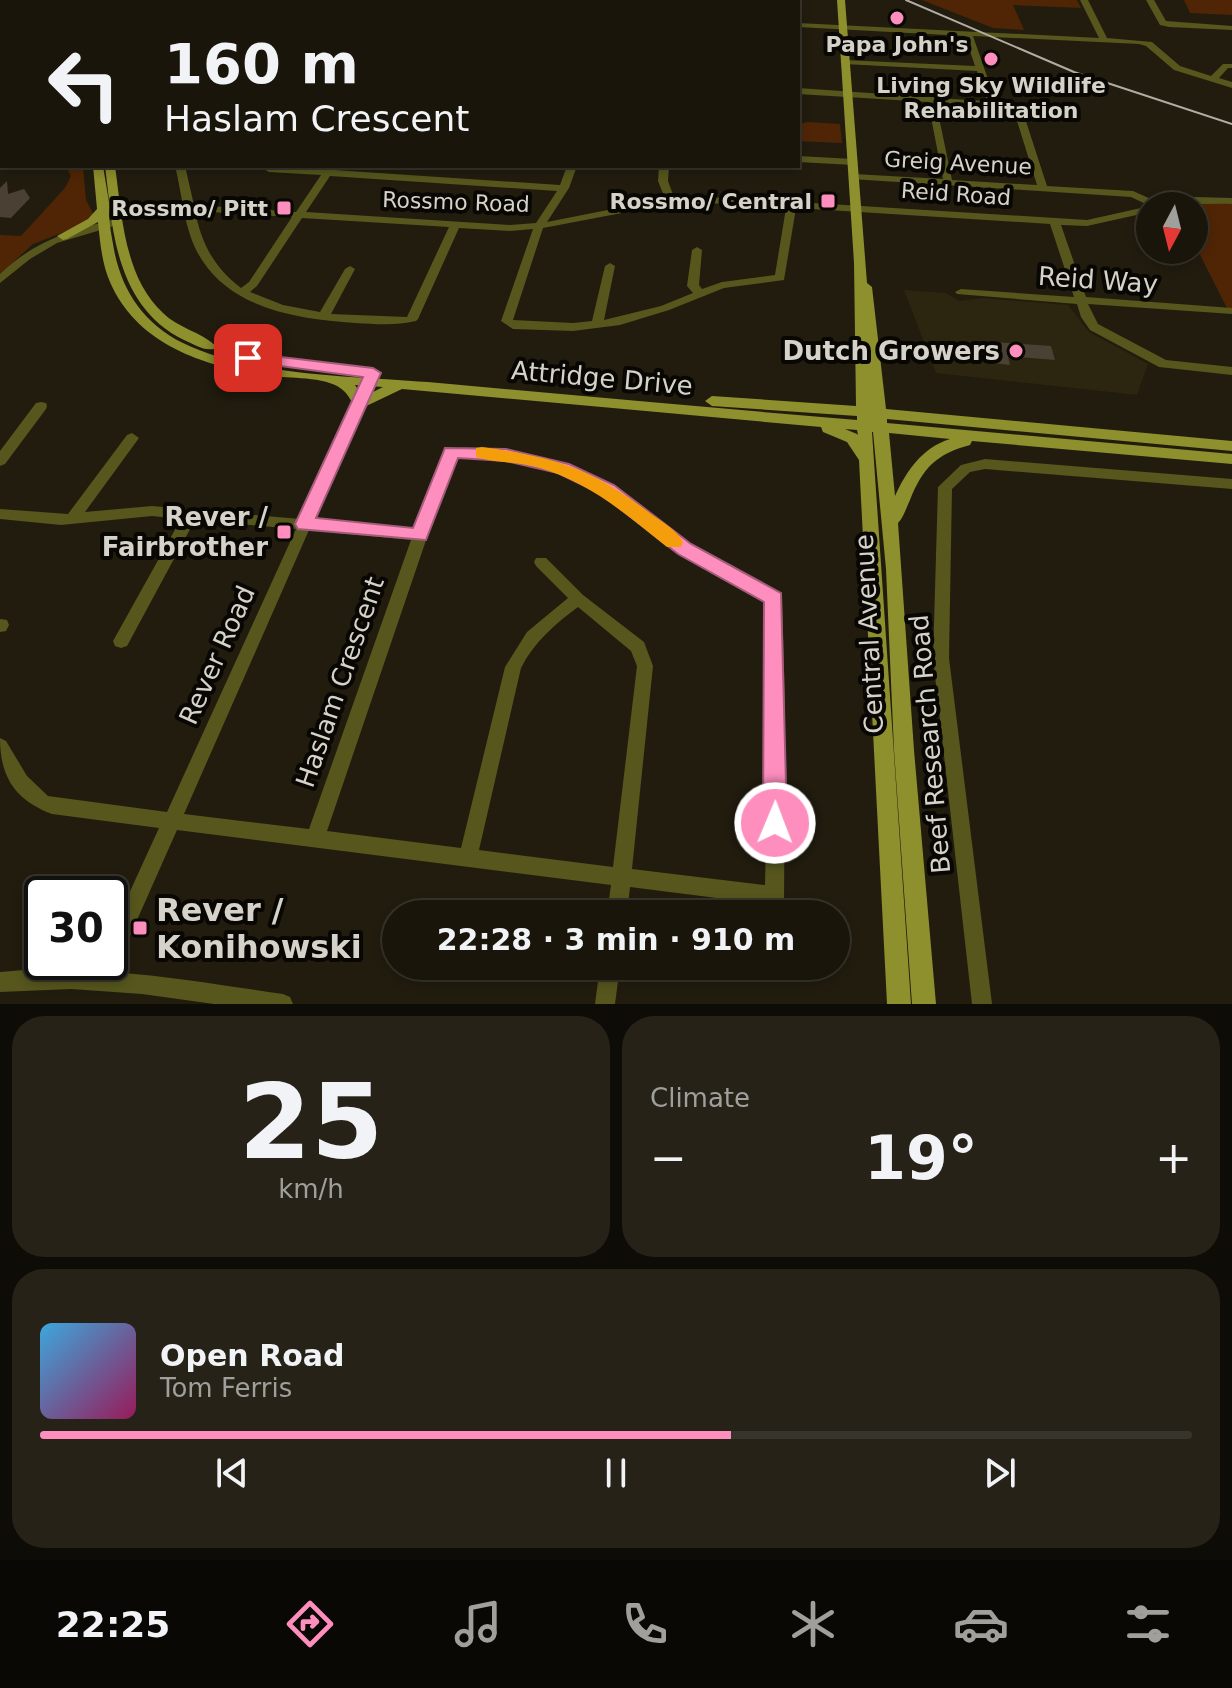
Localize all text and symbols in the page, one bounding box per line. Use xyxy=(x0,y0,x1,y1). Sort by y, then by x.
marker: Papa John's xyxy=(888,9,906,27)
text: 160 m xyxy=(164,31,359,96)
icon: left xyxy=(32,32,136,136)
place label: Papa John's xyxy=(825,32,969,57)
marker: Living Sky Wildlife Rehabilitation xyxy=(982,50,1000,68)
place label: Living Sky Wildlife Rehabilitation xyxy=(876,73,1106,123)
text: Haslam Crescent xyxy=(164,98,469,139)
street label: Greig Avenue xyxy=(883,147,1033,179)
street label: Reid Road xyxy=(900,178,1012,210)
street label: Rossmo Road xyxy=(382,187,530,217)
place label: Rossmo/ Central xyxy=(610,189,812,214)
marker: Rossmo/ Central xyxy=(819,192,837,210)
north arrow xyxy=(1136,192,1208,264)
map controls xyxy=(1136,192,1208,264)
place label: Rossmo/ Pitt xyxy=(111,196,268,221)
marker: Rossmo/ Pitt xyxy=(275,199,293,217)
street label: Reid Way xyxy=(1037,261,1159,299)
pin xyxy=(214,324,282,392)
icon: arrive xyxy=(226,336,270,380)
place label: Dutch Growers xyxy=(783,336,1000,366)
marker: Dutch Growers xyxy=(1007,342,1025,360)
street label: Attridge Drive xyxy=(510,355,694,401)
place label: Rever / Fairbrother xyxy=(102,502,269,562)
marker: Rever / Fairbrother xyxy=(275,523,293,541)
street label: Central Avenue xyxy=(849,534,889,734)
street label: Haslam Crescent xyxy=(290,573,390,791)
street label: Rever Road xyxy=(173,581,261,729)
street label: Beef Research Road xyxy=(904,613,956,875)
position arrow xyxy=(733,781,817,865)
speed limit sign: 30 xyxy=(24,876,128,980)
place label: Rever / Konihowski xyxy=(156,891,362,966)
marker: Rever / Konihowski xyxy=(131,919,149,937)
text: 22:28 · 3 min · 910 m xyxy=(437,922,795,957)
text: 25 xyxy=(239,1061,383,1183)
text: Climate xyxy=(650,1083,750,1113)
text: 19° xyxy=(864,1123,978,1193)
text: − xyxy=(650,1132,687,1183)
text: + xyxy=(1155,1132,1192,1183)
text: km/h xyxy=(278,1174,344,1204)
text: Open Road xyxy=(160,1338,345,1373)
text: Tom Ferris xyxy=(160,1373,292,1403)
icon: previous xyxy=(210,1451,254,1495)
icon: pause xyxy=(594,1451,638,1495)
icon: next xyxy=(978,1451,1022,1495)
icon: directions xyxy=(282,1596,338,1652)
icon: music xyxy=(450,1596,506,1652)
icon: phone xyxy=(617,1596,673,1652)
icon: climate xyxy=(785,1596,841,1652)
icon: car xyxy=(953,1596,1009,1652)
icon: filters xyxy=(1120,1596,1176,1652)
text: 22:25 xyxy=(56,1604,170,1645)

